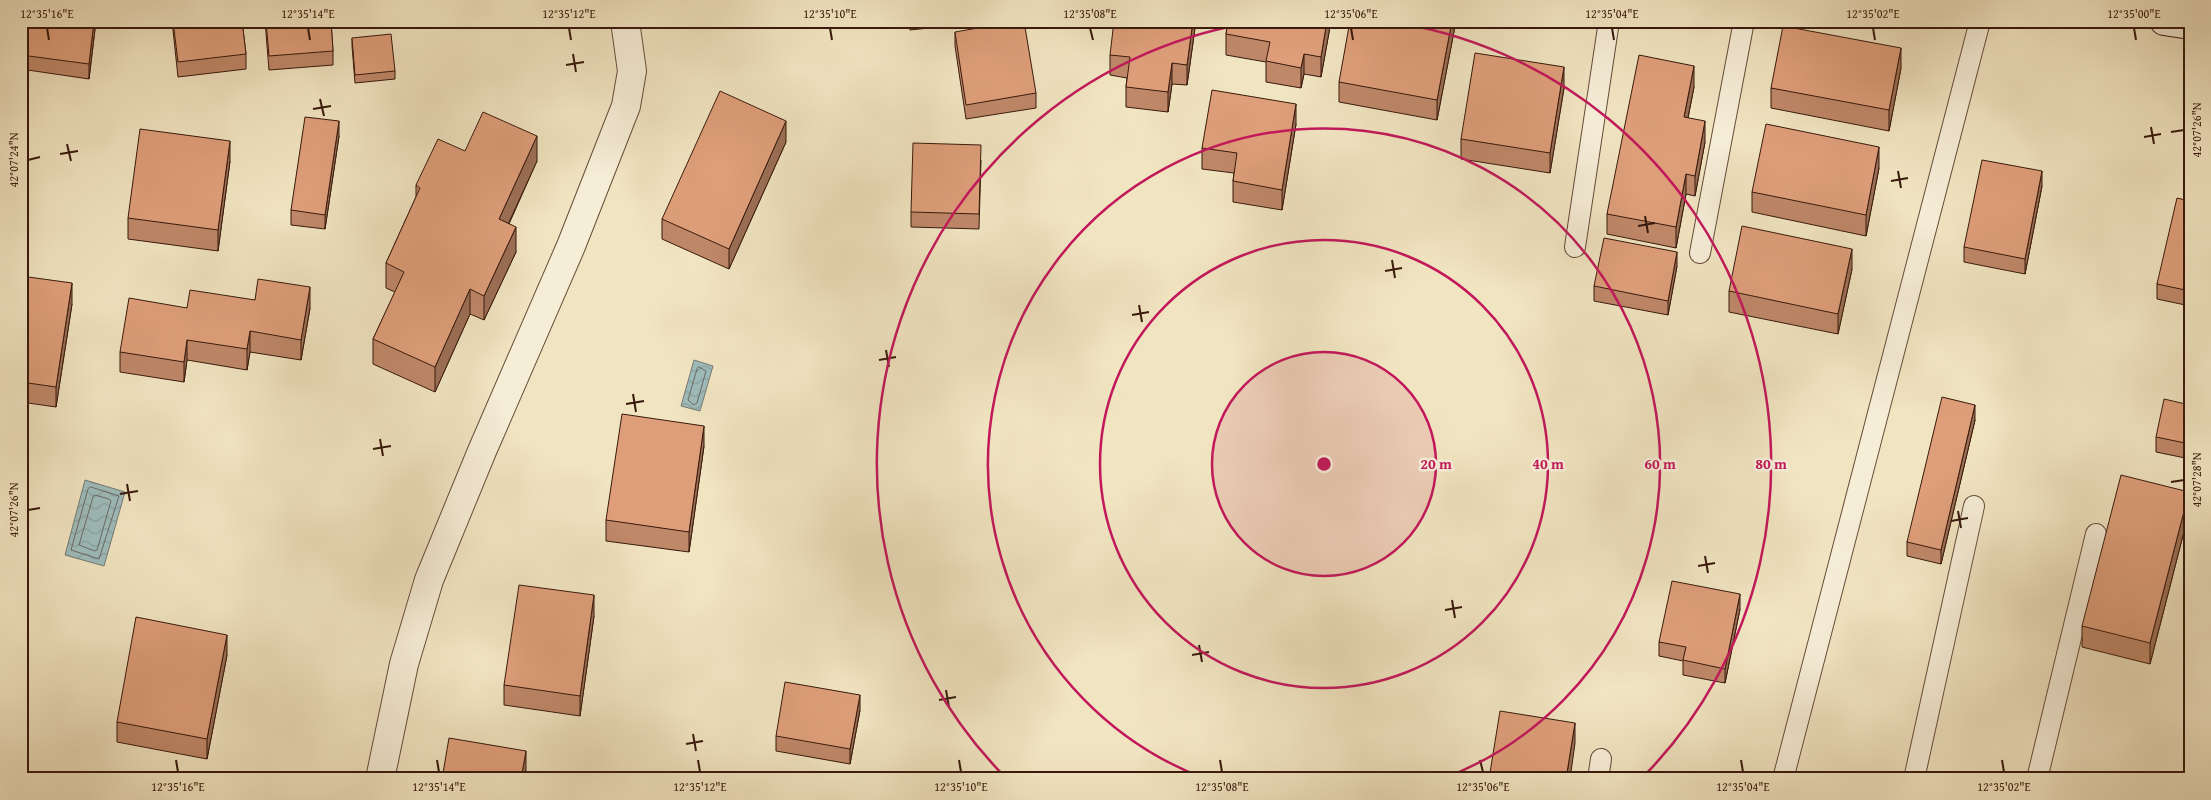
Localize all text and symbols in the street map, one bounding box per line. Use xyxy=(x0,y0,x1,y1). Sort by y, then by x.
text: 12°35'16"E xyxy=(20,5,74,22)
text: 12°35'14"E xyxy=(281,5,335,22)
text: 12°35'12"E xyxy=(542,5,596,22)
text: 12°35'10"E xyxy=(803,5,857,22)
text: 12°35'08"E xyxy=(1063,5,1117,22)
text: 12°35'06"E xyxy=(1324,5,1378,22)
text: 12°35'04"E xyxy=(1585,5,1639,22)
text: 12°35'02"E xyxy=(1846,5,1900,22)
text: 12°35'00"E xyxy=(2107,5,2161,22)
text: 42°07'26"N xyxy=(2188,102,2205,158)
text: 42°07'24"N xyxy=(5,132,22,188)
text: 42°07'28"N xyxy=(2188,452,2205,508)
text: 20 m xyxy=(1420,453,1452,474)
text: 40 m xyxy=(1532,453,1564,474)
text: 60 m xyxy=(1644,453,1676,474)
text: 80 m xyxy=(1755,453,1787,474)
centre of rings xyxy=(1315,455,1333,473)
text: 42°07'26"N xyxy=(5,482,22,538)
text: 12°35'16"E xyxy=(151,778,205,795)
text: 12°35'14"E xyxy=(412,778,466,795)
text: 12°35'12"E xyxy=(673,778,727,795)
text: 12°35'10"E xyxy=(934,778,988,795)
text: 12°35'08"E xyxy=(1195,778,1249,795)
text: 12°35'06"E xyxy=(1456,778,1510,795)
text: 12°35'04"E xyxy=(1716,778,1770,795)
text: 12°35'02"E xyxy=(1977,778,2031,795)

